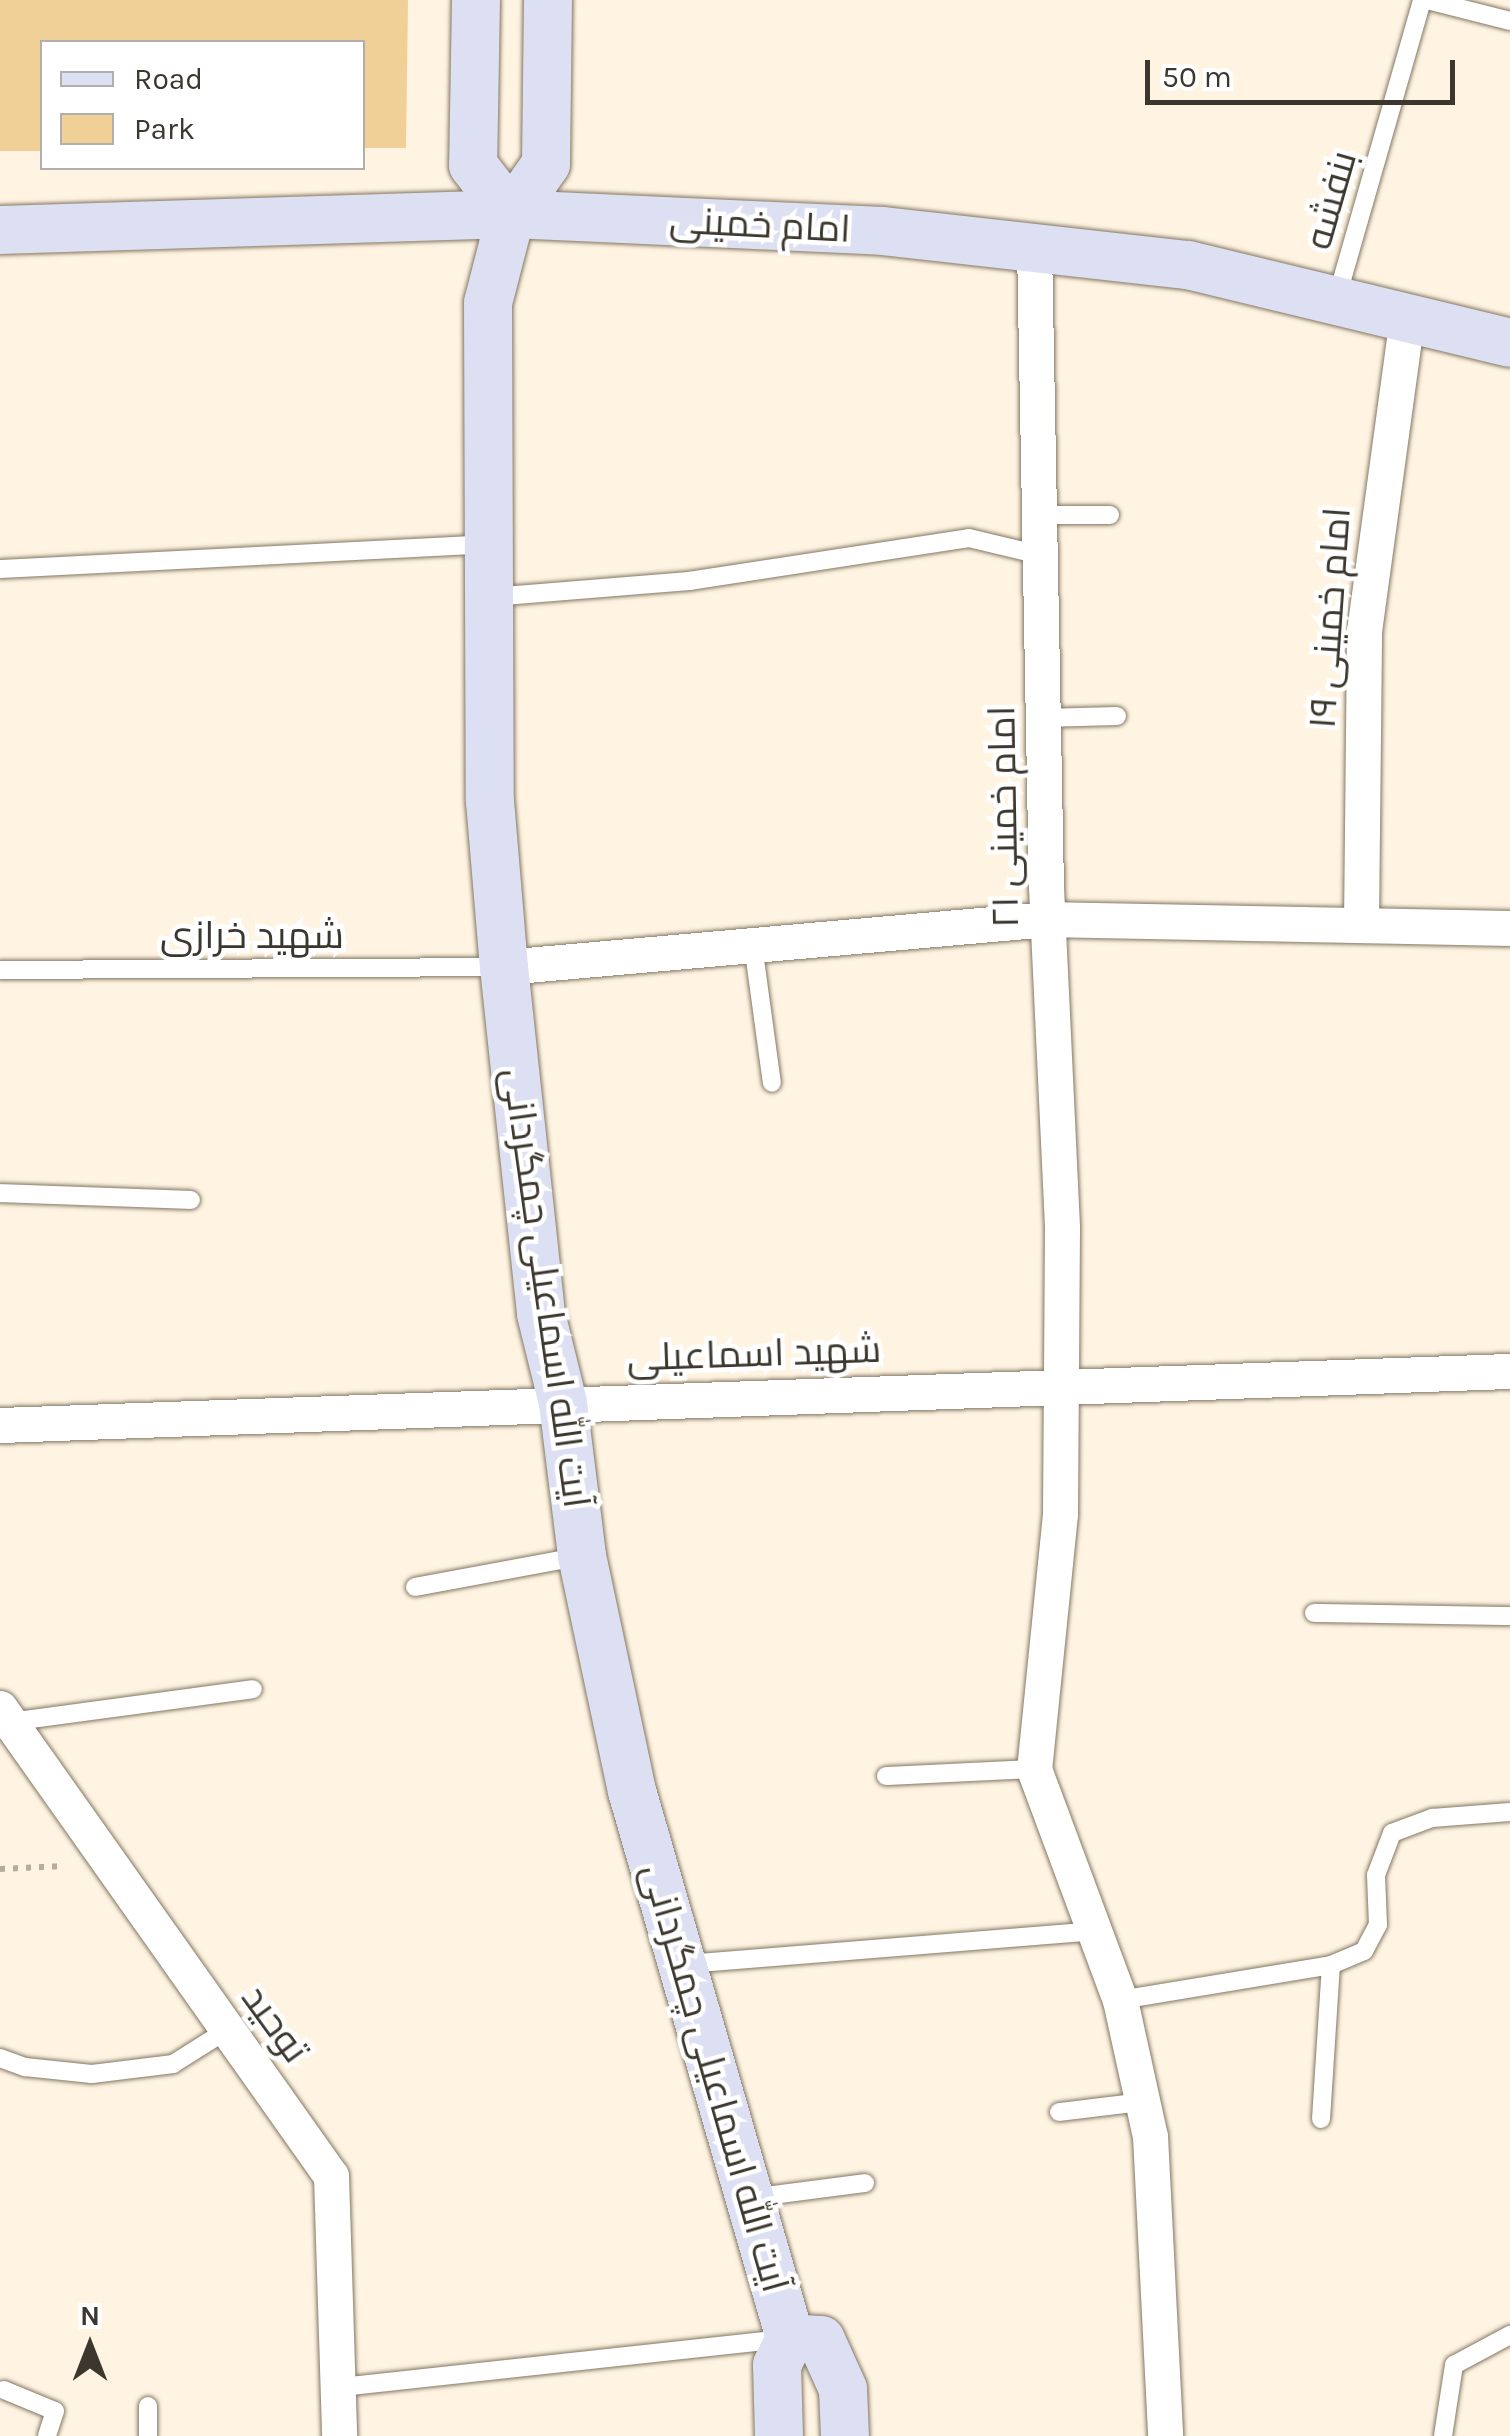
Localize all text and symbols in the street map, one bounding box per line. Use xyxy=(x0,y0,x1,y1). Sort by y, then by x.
legend xyxy=(40,40,365,170)
scale bar xyxy=(1150,40,1460,102)
text: 50 m xyxy=(1162,59,1232,95)
text: Road xyxy=(134,61,203,97)
text: Park xyxy=(134,111,195,147)
street label: بنفشه xyxy=(1295,146,1367,254)
street label: امام خمینی xyxy=(668,197,852,253)
street label: امام خمینی ۱۹ xyxy=(1300,506,1360,730)
street label: امام خمینی ۲۱ xyxy=(979,706,1029,928)
street label: شهید خرازی xyxy=(160,913,344,959)
street label: آیت الله اسماعیلی چمگردانی xyxy=(493,1065,599,1511)
street label: شهید اسماعیلی xyxy=(626,1327,882,1381)
street label: آیت الله اسماعیلی چمگردانی xyxy=(632,1859,798,2297)
street label: توحید xyxy=(232,1976,318,2072)
north arrow xyxy=(40,2296,140,2396)
text: N xyxy=(80,2299,100,2332)

